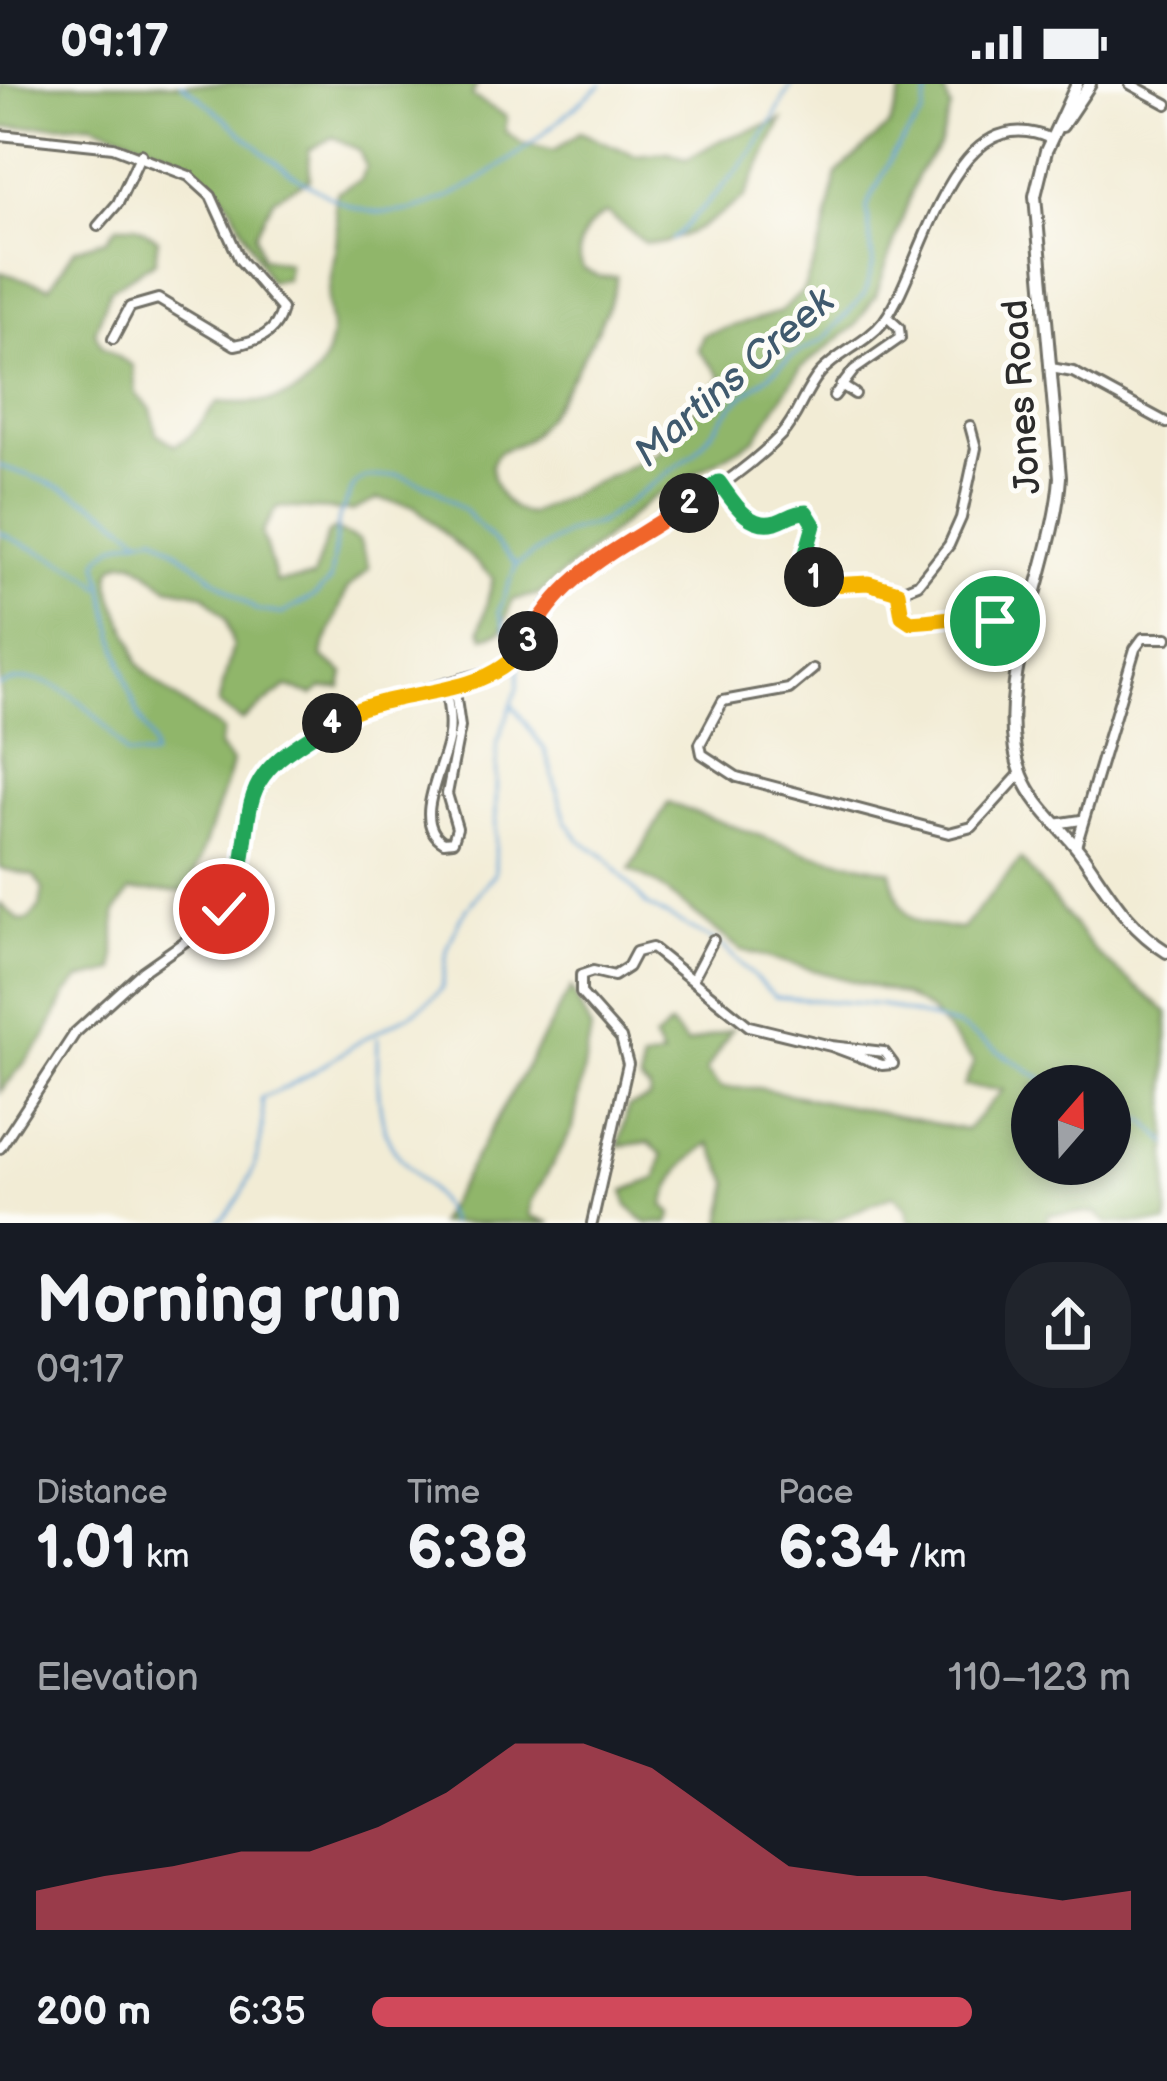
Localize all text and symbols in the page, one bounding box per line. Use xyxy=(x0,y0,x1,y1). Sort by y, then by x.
text: 09:17 xyxy=(60,15,169,70)
water label: Martins Creek xyxy=(625,278,845,478)
street label: Jones Road xyxy=(994,298,1051,495)
pin: 2 xyxy=(659,473,719,533)
text: 2 xyxy=(679,483,699,523)
pin: 1 xyxy=(784,547,844,607)
text: 1 xyxy=(807,557,821,597)
pin xyxy=(944,570,1046,672)
icon: arrive xyxy=(962,588,1028,654)
pin: 3 xyxy=(498,611,558,671)
text: 3 xyxy=(518,621,538,661)
pin: 4 xyxy=(302,693,362,753)
text: 4 xyxy=(322,703,342,743)
pin xyxy=(173,858,275,960)
icon: check xyxy=(191,876,257,942)
north arrow xyxy=(1011,1065,1131,1185)
map controls xyxy=(1011,1065,1131,1185)
text: Morning run xyxy=(36,1262,402,1341)
button: share xyxy=(1005,1262,1131,1388)
text: 09:17 xyxy=(36,1347,124,1394)
text: Distance xyxy=(36,1473,168,1513)
text: Time xyxy=(407,1473,480,1513)
text: Pace xyxy=(778,1473,853,1513)
text: 1.01 xyxy=(36,1513,137,1585)
text: 6:38 xyxy=(407,1513,529,1585)
text: 6:34 xyxy=(778,1513,899,1585)
text: km xyxy=(137,1537,189,1577)
text: /km xyxy=(899,1537,966,1577)
text: Elevation xyxy=(36,1655,199,1702)
text: 110–123 m xyxy=(948,1655,1131,1702)
text: 200 m xyxy=(36,1989,151,2036)
text: 6:35 xyxy=(228,1989,306,2036)

